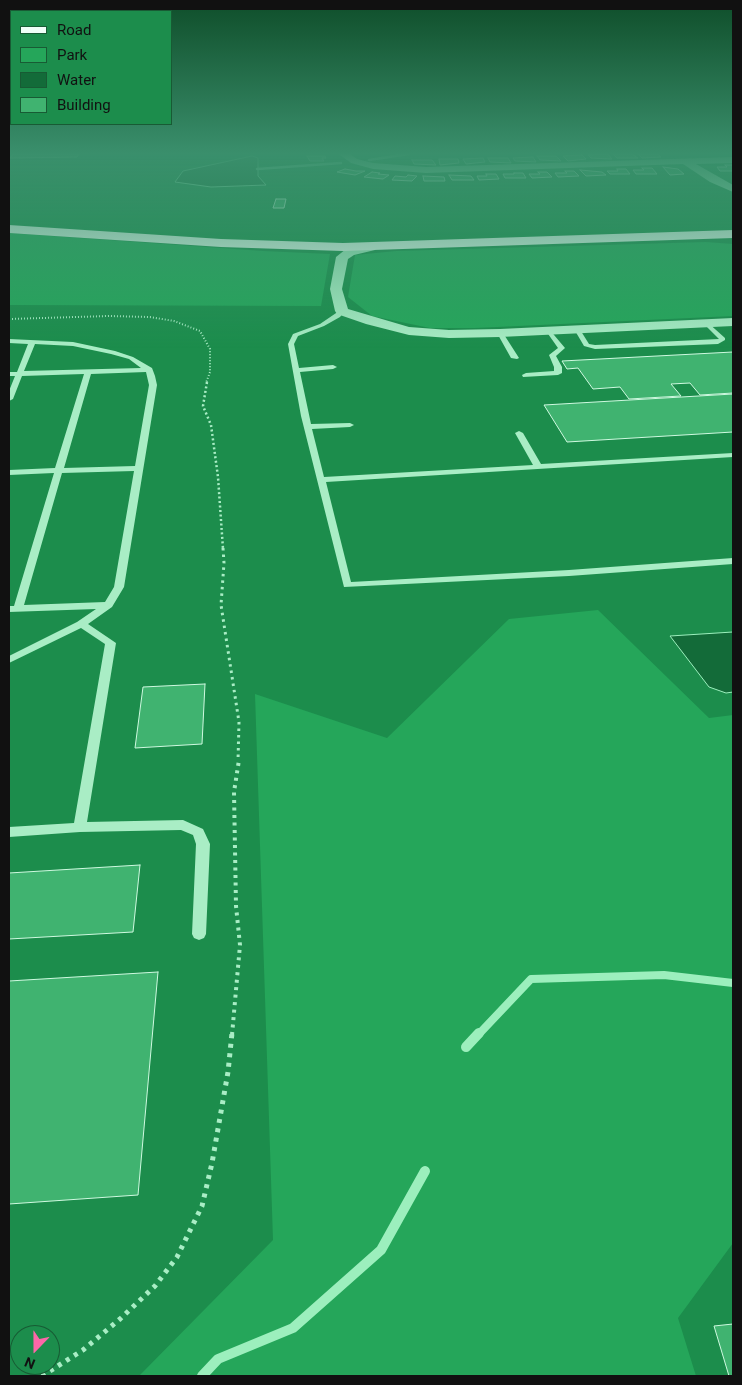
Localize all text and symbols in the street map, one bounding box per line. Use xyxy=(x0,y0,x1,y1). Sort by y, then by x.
legend xyxy=(10,10,172,125)
text: Road xyxy=(57,21,91,39)
text: Park xyxy=(57,46,87,64)
text: Water xyxy=(57,71,96,89)
text: Building xyxy=(57,96,111,114)
north arrow xyxy=(10,1325,60,1375)
text: N xyxy=(22,1354,37,1372)

